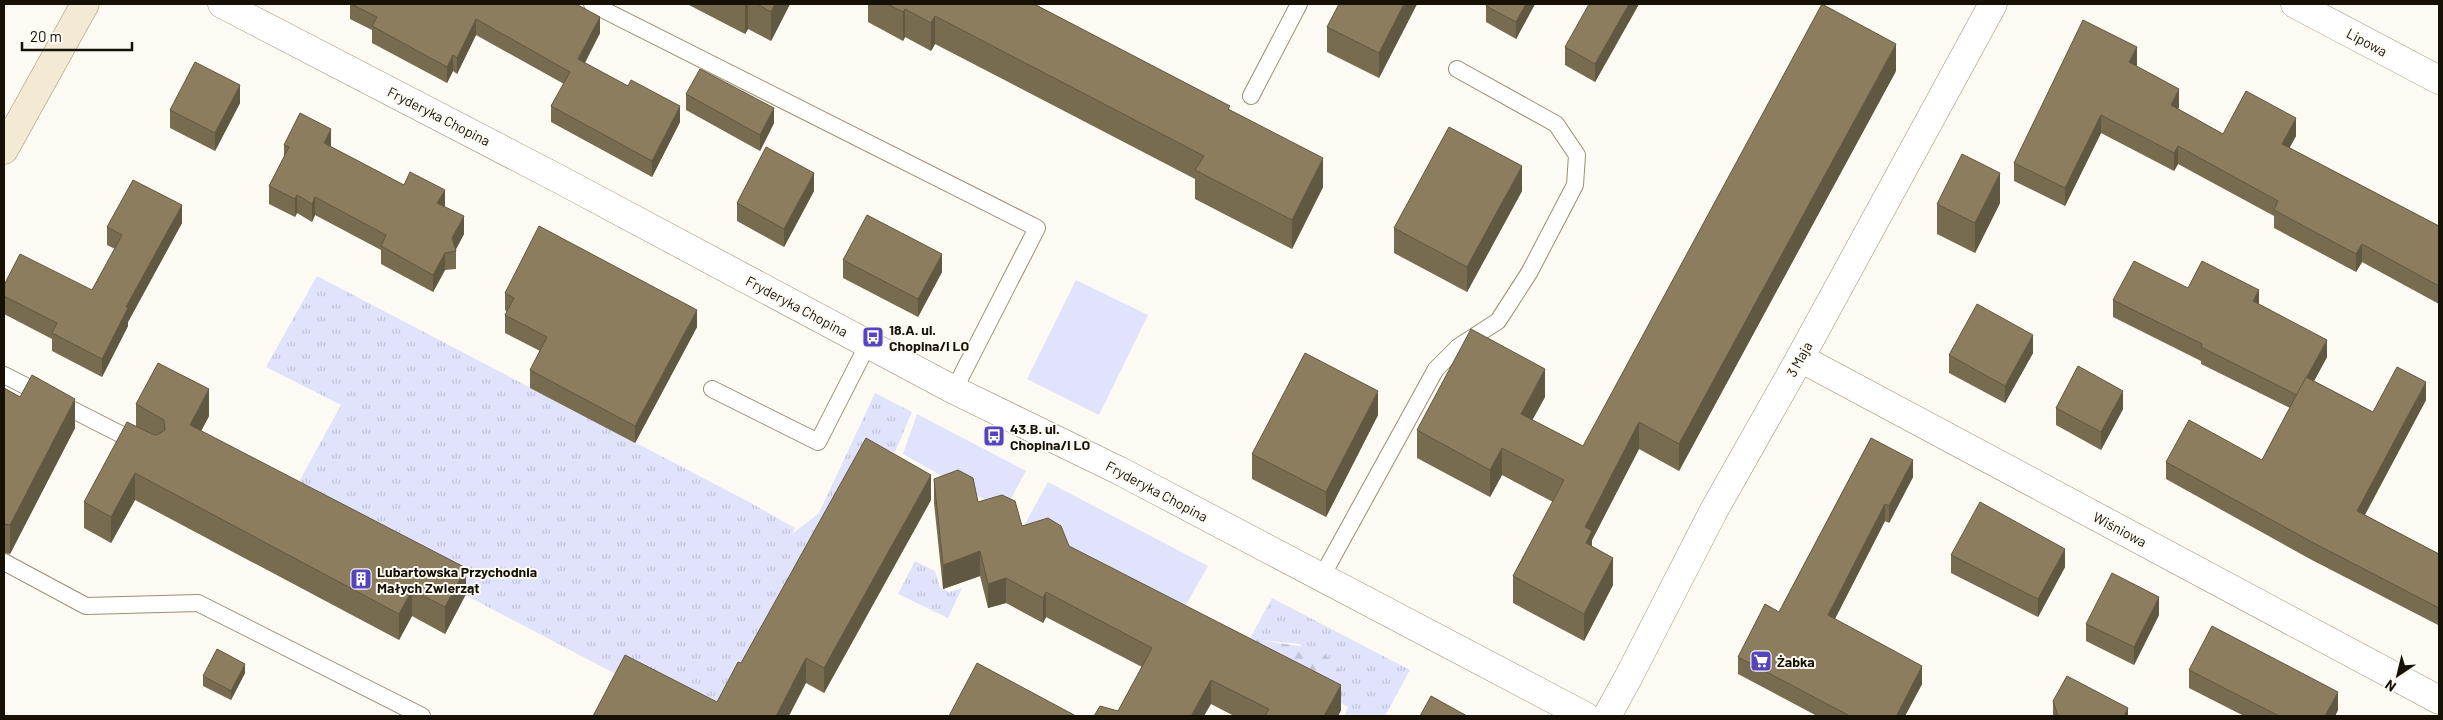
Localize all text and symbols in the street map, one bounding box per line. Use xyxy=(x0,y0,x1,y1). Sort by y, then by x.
scale bar xyxy=(22,20,132,52)
street label: Lipowa xyxy=(2344,24,2390,60)
text: 20 m xyxy=(30,27,62,45)
street label: Fryderyka Chopina xyxy=(385,83,493,149)
street label: Fryderyka Chopina xyxy=(743,272,851,340)
place label: 18.A. ul. Chopina/I LO xyxy=(889,321,969,354)
bus stop icon: 18.A. ul. Chopina/I LO xyxy=(861,325,885,349)
street label: 3 Maja xyxy=(1782,338,1816,380)
place label: 43.B. ul. Chopina/I LO xyxy=(1010,420,1090,453)
bus stop icon: 43.B. ul. Chopina/I LO xyxy=(982,424,1006,448)
street label: Fryderyka Chopina xyxy=(1103,457,1211,525)
street label: Wiśniowa xyxy=(2090,508,2150,550)
place label: Lubartowska Przychodnia Małych Zwierząt xyxy=(377,563,537,596)
building icon: Lubartowska Przychodnia Małych Zwierząt xyxy=(349,567,373,591)
supermarket icon: Żabka xyxy=(1749,649,1773,673)
north arrow xyxy=(2373,650,2423,700)
place label: Żabka xyxy=(1777,653,1815,670)
text: N xyxy=(2382,676,2399,696)

